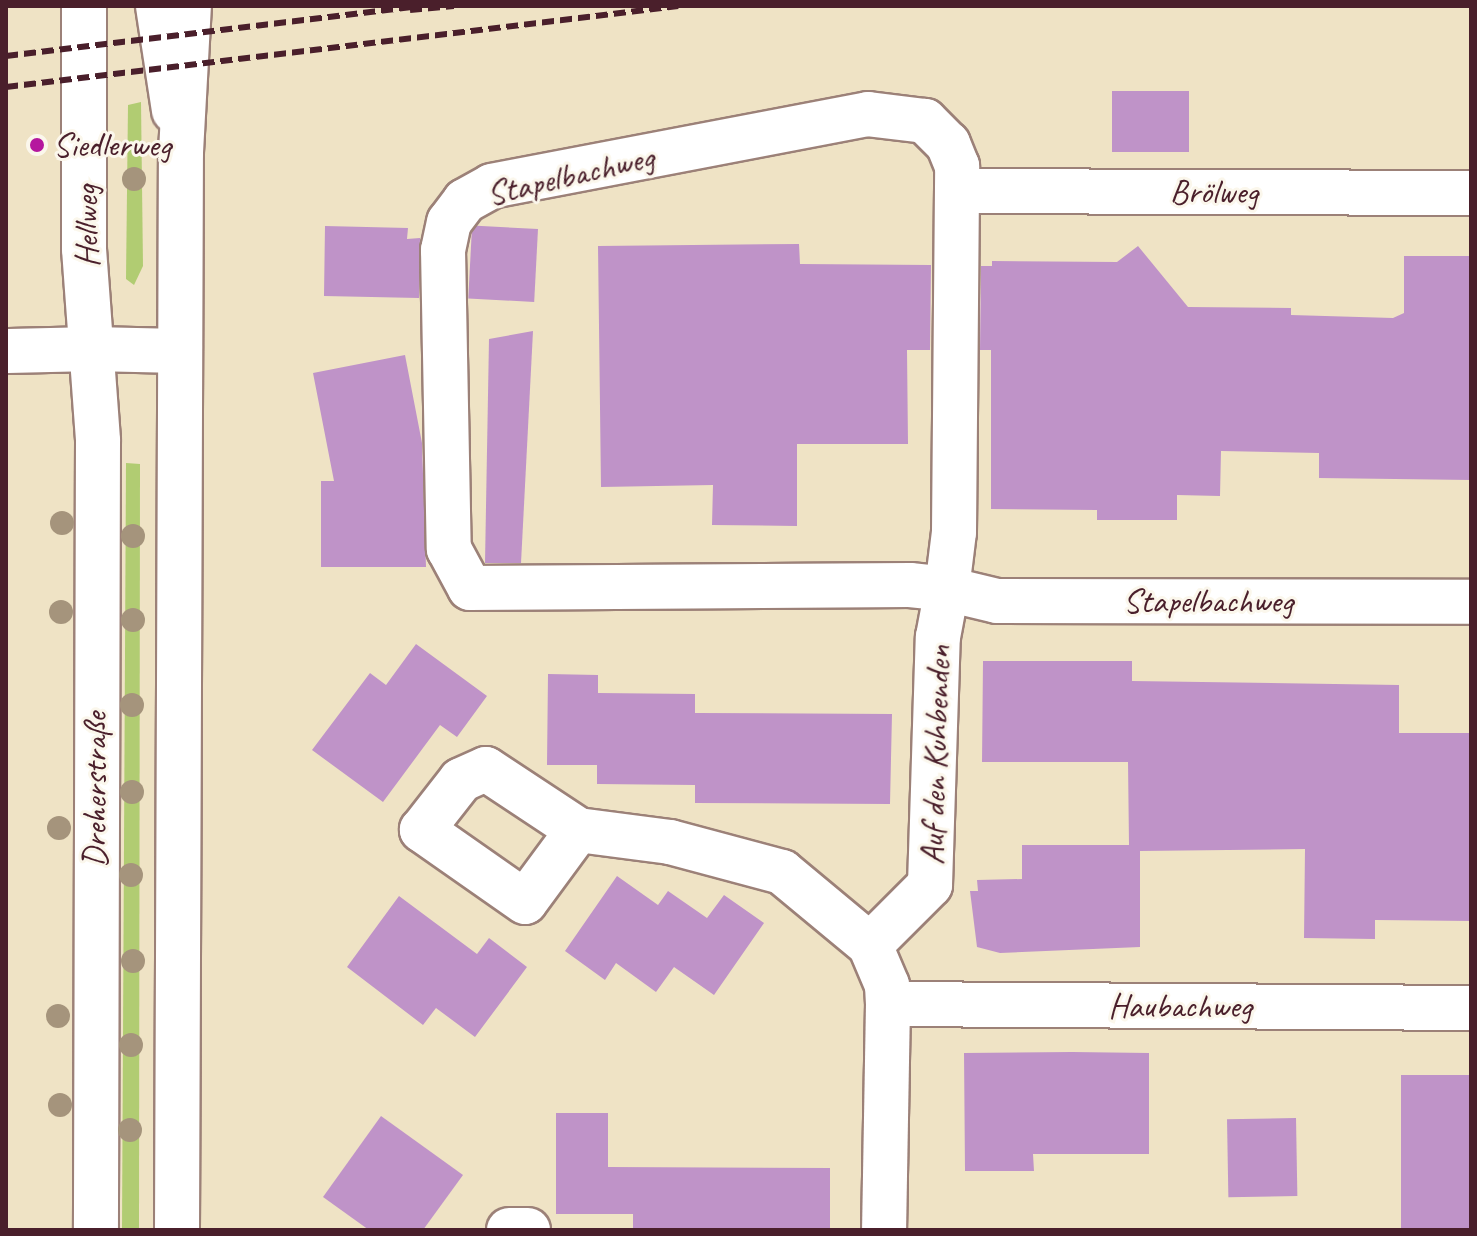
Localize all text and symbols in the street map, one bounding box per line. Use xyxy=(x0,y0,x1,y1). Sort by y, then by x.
place label: Siedlerweg xyxy=(53,125,171,165)
marker: Siedlerweg xyxy=(28,136,46,154)
street label: Stapelbachweg xyxy=(483,136,657,214)
street label: Brölweg xyxy=(1170,172,1258,212)
street label: Hellweg xyxy=(65,184,107,268)
street label: Stapelbachweg xyxy=(1123,581,1293,621)
street label: Auf den Kuhbenden xyxy=(911,644,959,866)
street label: Dreherstraße xyxy=(75,712,115,868)
street label: Haubachweg xyxy=(1108,986,1252,1026)

